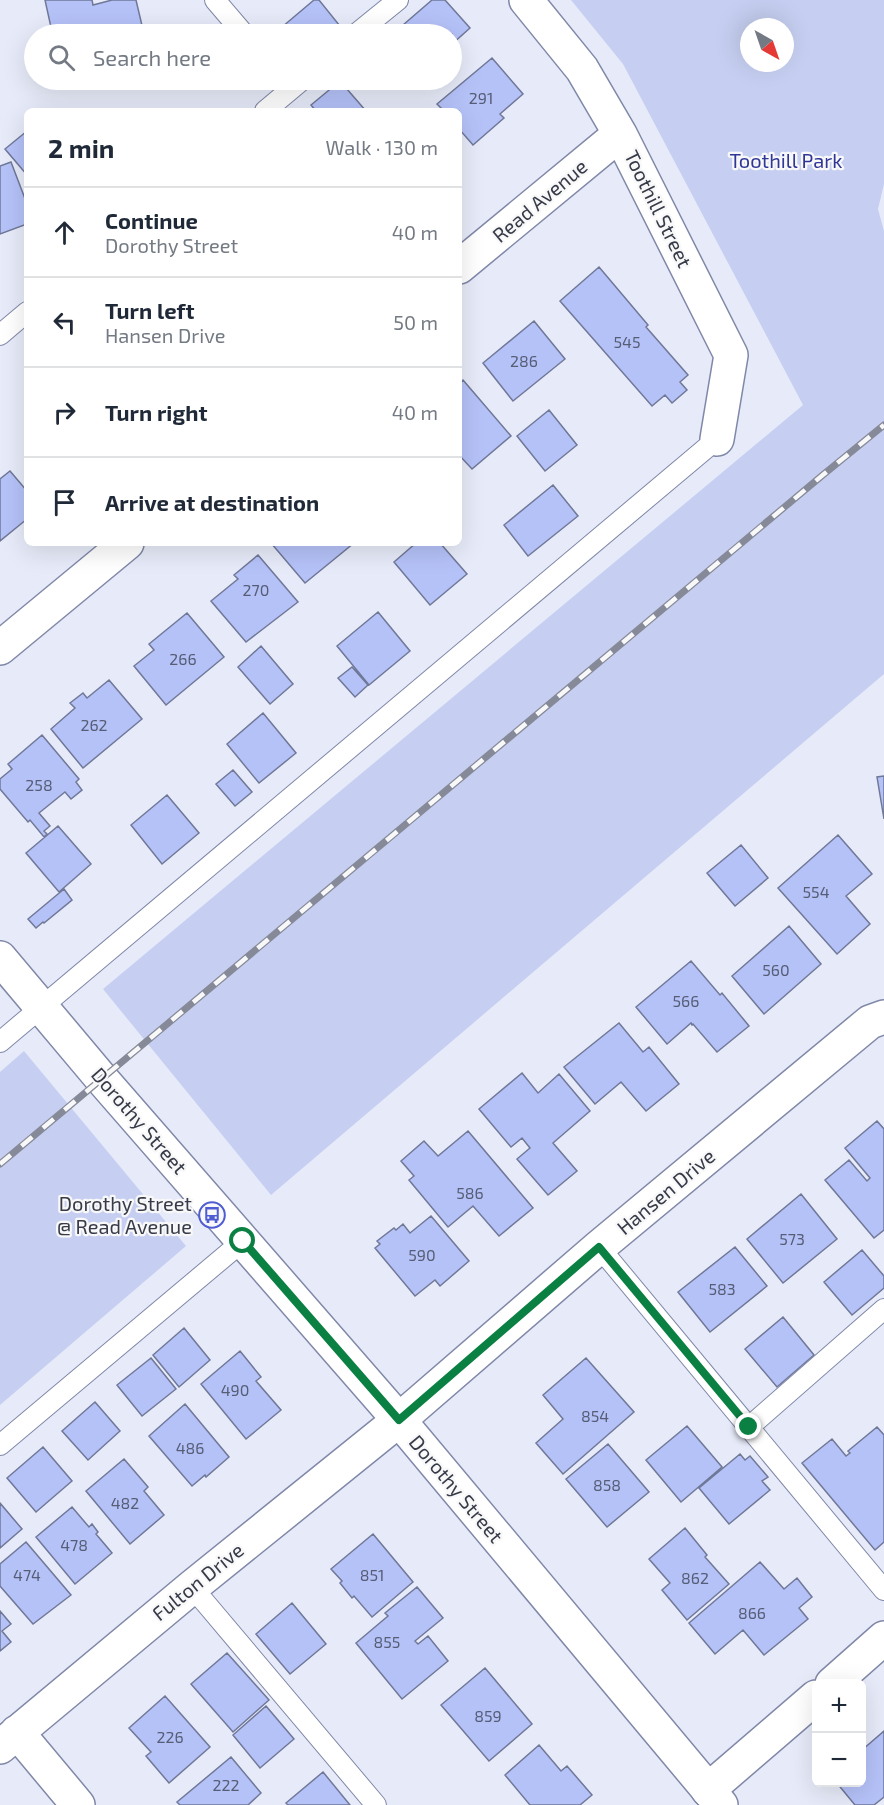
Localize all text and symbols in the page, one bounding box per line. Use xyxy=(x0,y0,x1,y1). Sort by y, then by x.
north arrow xyxy=(740,18,794,72)
search box xyxy=(24,24,462,90)
icon: search xyxy=(45,41,78,74)
text: Search here xyxy=(93,44,211,70)
house number: 291 xyxy=(469,88,493,107)
text: 2 min xyxy=(48,132,114,163)
text: Walk · 130 m xyxy=(326,135,438,159)
street label: Toothill Street xyxy=(620,146,698,272)
park label: Toothill Park xyxy=(729,148,843,172)
street label: Read Avenue xyxy=(487,154,592,247)
text: Continue xyxy=(105,207,198,233)
icon: ahead xyxy=(48,216,81,249)
text: 40 m xyxy=(392,220,438,244)
text: Dorothy Street xyxy=(105,233,238,257)
text: Turn left xyxy=(105,297,194,323)
icon: left xyxy=(48,306,81,339)
text: 50 m xyxy=(393,310,438,334)
text: Hansen Drive xyxy=(105,323,225,347)
house number: 545 xyxy=(614,332,641,351)
house number: 286 xyxy=(510,351,538,370)
icon: right xyxy=(48,396,81,429)
text: Turn right xyxy=(105,399,207,425)
text: 40 m xyxy=(392,400,438,424)
icon: arrive xyxy=(48,486,81,519)
text: Arrive at destination xyxy=(105,489,319,515)
house number: 270 xyxy=(243,580,269,599)
house number: 266 xyxy=(169,649,197,668)
house number: 262 xyxy=(80,715,108,734)
house number: 258 xyxy=(25,775,53,794)
house number: 554 xyxy=(803,882,830,901)
house number: 560 xyxy=(762,960,790,979)
house number: 566 xyxy=(673,991,699,1010)
street label: Dorothy Street xyxy=(87,1062,193,1179)
street label: Hansen Drive xyxy=(612,1143,719,1239)
house number: 586 xyxy=(456,1183,484,1202)
place label: Dorothy Street @ Read Avenue xyxy=(57,1191,192,1238)
bus stop icon: Dorothy Street @ Read Avenue xyxy=(197,1200,227,1230)
route start xyxy=(229,1227,255,1253)
house number: 573 xyxy=(779,1229,805,1248)
house number: 590 xyxy=(408,1245,436,1264)
house number: 583 xyxy=(708,1279,736,1298)
house number: 490 xyxy=(221,1380,249,1399)
house number: 854 xyxy=(581,1406,609,1425)
route end xyxy=(735,1413,761,1439)
street label: Dorothy Street xyxy=(405,1430,509,1547)
house number: 486 xyxy=(176,1438,204,1457)
house number: 858 xyxy=(593,1475,621,1494)
house number: 482 xyxy=(111,1493,139,1512)
house number: 478 xyxy=(60,1535,88,1554)
street label: Fulton Drive xyxy=(147,1537,248,1625)
house number: 474 xyxy=(13,1565,41,1584)
house number: 851 xyxy=(360,1565,384,1584)
house number: 862 xyxy=(681,1568,709,1587)
house number: 866 xyxy=(738,1603,766,1622)
house number: 855 xyxy=(374,1632,400,1651)
map controls xyxy=(812,1679,866,1787)
button: + xyxy=(812,1679,866,1733)
house number: 859 xyxy=(474,1706,502,1725)
house number: 226 xyxy=(156,1727,184,1746)
button: − xyxy=(812,1733,866,1787)
house number: 222 xyxy=(213,1775,239,1794)

